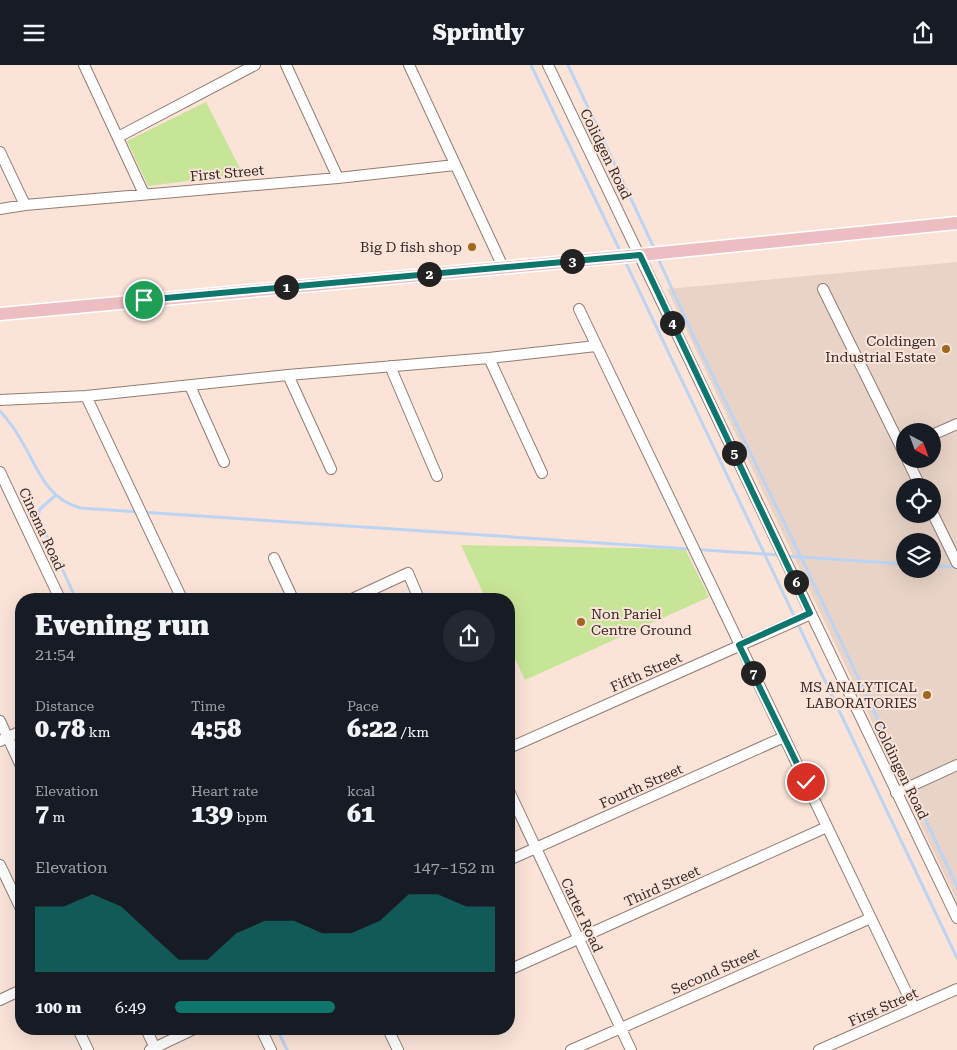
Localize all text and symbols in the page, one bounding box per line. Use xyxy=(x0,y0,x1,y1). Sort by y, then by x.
icon: menu xyxy=(20,19,48,47)
icon: share xyxy=(909,19,937,47)
text: Sprintly xyxy=(433,20,524,45)
street label: Colidgen Road xyxy=(577,106,635,202)
street label: First Street xyxy=(189,162,265,184)
place label: Big D fish shop xyxy=(360,239,462,255)
marker: Big D fish shop xyxy=(466,241,478,253)
pin: 3 xyxy=(560,249,584,273)
text: 3 xyxy=(569,253,576,269)
pin: 2 xyxy=(416,261,442,287)
text: 2 xyxy=(426,266,433,282)
pin: 1 xyxy=(274,275,298,299)
pin xyxy=(123,279,165,321)
text: 1 xyxy=(283,279,290,295)
icon: arrive xyxy=(130,286,158,314)
pin: 4 xyxy=(660,311,684,335)
text: 4 xyxy=(669,315,676,331)
place label: Coldingen Industrial Estate xyxy=(825,333,936,365)
marker: Coldingen Industrial Estate xyxy=(940,343,952,355)
north arrow xyxy=(896,423,941,467)
map controls xyxy=(896,423,941,578)
pin: 5 xyxy=(722,441,746,465)
text: 5 xyxy=(731,445,738,461)
button: locate xyxy=(896,478,941,523)
street label: Cinema Road xyxy=(16,485,68,573)
button: layers xyxy=(896,533,941,578)
pin: 6 xyxy=(784,569,808,595)
text: 6 xyxy=(793,574,800,590)
place label: Non Pariel Centre Ground xyxy=(591,606,692,638)
text: Evening run xyxy=(35,609,209,642)
button: share xyxy=(443,610,495,662)
marker: Non Pariel Centre Ground xyxy=(575,616,587,628)
text: 21:54 xyxy=(35,645,75,664)
street label: Fifth Street xyxy=(608,649,684,695)
pin: 7 xyxy=(740,661,766,685)
text: 7 xyxy=(750,665,757,681)
place label: MS ANALYTICAL LABORATORIES xyxy=(800,679,917,711)
marker: MS ANALYTICAL LABORATORIES xyxy=(921,689,933,701)
text: Distance xyxy=(35,698,94,714)
text: Time xyxy=(191,698,225,714)
text: Pace xyxy=(347,698,379,714)
text: 0.78 xyxy=(35,714,85,743)
text: 4:58 xyxy=(191,714,241,743)
text: 6:22 xyxy=(347,714,397,743)
street label: Coldingen Road xyxy=(870,718,932,822)
text: km xyxy=(85,724,111,740)
text: /km xyxy=(397,724,429,740)
street label: Fourth Street xyxy=(597,761,685,811)
pin xyxy=(785,761,827,803)
icon: check xyxy=(792,768,820,796)
text: Elevation xyxy=(35,783,98,799)
text: Heart rate xyxy=(191,783,258,799)
text: kcal xyxy=(347,783,375,799)
text: 7 xyxy=(35,799,49,828)
text: 139 xyxy=(191,799,233,828)
text: 61 xyxy=(347,799,375,828)
text: m xyxy=(49,809,65,825)
text: bpm xyxy=(233,809,268,825)
text: Elevation xyxy=(35,858,108,877)
text: 147–152 m xyxy=(413,858,495,877)
street label: Third Street xyxy=(622,862,702,910)
street label: Carter Road xyxy=(558,875,606,955)
street label: Second Street xyxy=(668,944,762,998)
street label: First Street xyxy=(846,985,920,1029)
text: 100 m xyxy=(35,998,81,1017)
text: 6:49 xyxy=(115,998,146,1017)

